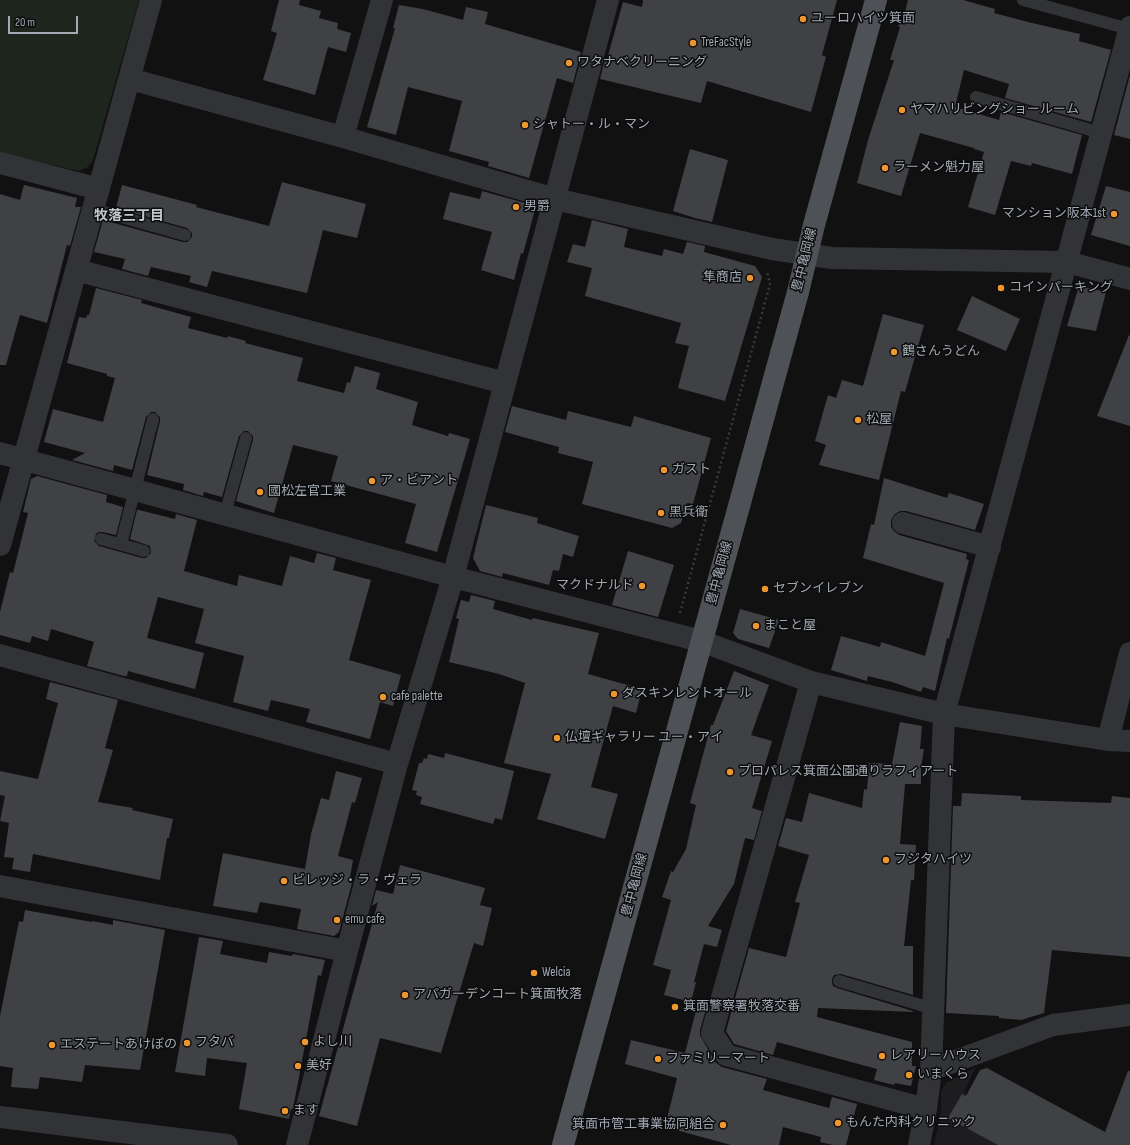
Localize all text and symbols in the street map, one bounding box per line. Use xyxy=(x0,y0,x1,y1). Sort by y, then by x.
scale bar xyxy=(10,8,80,34)
place label: ユーロハイツ箕面 xyxy=(811,11,915,27)
marker: ユーロハイツ箕面 xyxy=(798,14,808,24)
text: 20 m xyxy=(15,15,35,30)
place label: TreFacStyle xyxy=(701,35,751,51)
marker: TreFacStyle xyxy=(688,38,698,48)
place label: ワタナベクリーニング xyxy=(577,55,707,71)
marker: ワタナベクリーニング xyxy=(564,58,574,68)
place label: ヤマハリビングショールーム xyxy=(910,102,1079,118)
marker: ヤマハリビングショールーム xyxy=(897,105,907,115)
place label: シャトー・ル・マン xyxy=(533,117,650,133)
marker: シャトー・ル・マン xyxy=(520,120,530,130)
place label: ラーメン魁力屋 xyxy=(893,160,984,176)
marker: ラーメン魁力屋 xyxy=(880,163,890,173)
place label: 男爵 xyxy=(524,199,550,215)
marker: 男爵 xyxy=(511,202,521,212)
place label: マンション阪本1st xyxy=(1002,206,1106,222)
district label: 牧落三丁目 xyxy=(94,208,164,224)
marker: マンション阪本1st xyxy=(1109,209,1119,219)
street label: 豊中亀岡線 xyxy=(790,227,820,293)
place label: 隼商店 xyxy=(703,270,742,286)
marker: 隼商店 xyxy=(745,273,755,283)
place label: コインパーキング xyxy=(1009,280,1113,296)
marker: コインパーキング xyxy=(996,283,1006,293)
place label: 鶴さんうどん xyxy=(902,344,980,360)
marker: 鶴さんうどん xyxy=(889,347,899,357)
place label: 松屋 xyxy=(866,412,892,428)
marker: 松屋 xyxy=(853,415,863,425)
place label: ガスト xyxy=(672,462,711,478)
marker: ガスト xyxy=(659,465,669,475)
place label: ア・ビアント xyxy=(380,473,458,489)
marker: ア・ビアント xyxy=(367,476,377,486)
place label: 國松左官工業 xyxy=(268,484,346,500)
marker: 國松左官工業 xyxy=(255,487,265,497)
place label: 黒兵衛 xyxy=(669,505,708,521)
marker: 黒兵衛 xyxy=(656,508,666,518)
street label: 豊中亀岡線 xyxy=(704,540,736,606)
place label: マクドナルド xyxy=(556,578,634,594)
marker: マクドナルド xyxy=(637,581,647,591)
place label: セブンイレブン xyxy=(773,581,864,597)
marker: セブンイレブン xyxy=(760,584,770,594)
place label: まこと屋 xyxy=(764,618,816,634)
marker: まこと屋 xyxy=(751,621,761,631)
place label: ダスキンレントオール xyxy=(622,686,752,702)
place label: cafe palette xyxy=(391,689,443,705)
marker: ダスキンレントオール xyxy=(609,689,619,699)
marker: cafe palette xyxy=(378,692,388,702)
place label: 仏壇ギャラリー ユー・アイ xyxy=(565,730,723,746)
marker: 仏壇ギャラリー ユー・アイ xyxy=(552,733,562,743)
place label: プロパレス箕面公園通りラフィアート xyxy=(738,764,958,780)
marker: プロパレス箕面公園通りラフィアート xyxy=(725,767,735,777)
street label: 豊中亀岡線 xyxy=(619,852,651,918)
place label: フジタハイツ xyxy=(894,852,972,868)
marker: フジタハイツ xyxy=(881,855,891,865)
place label: ビレッジ・ラ・ヴェラ xyxy=(292,873,422,889)
marker: ビレッジ・ラ・ヴェラ xyxy=(279,876,289,886)
place label: emu cafe xyxy=(345,912,385,928)
marker: emu cafe xyxy=(332,915,342,925)
place label: Welcia xyxy=(542,965,571,981)
marker: Welcia xyxy=(529,968,539,978)
place label: アパガーデンコート箕面牧落 xyxy=(413,987,582,1003)
marker: アパガーデンコート箕面牧落 xyxy=(400,990,410,1000)
place label: 箕面警察署牧落交番 xyxy=(683,999,800,1015)
marker: 箕面警察署牧落交番 xyxy=(670,1002,680,1012)
place label: よし川 xyxy=(313,1034,352,1050)
place label: フタバ xyxy=(195,1035,234,1051)
place label: エステートあけぼの xyxy=(60,1037,177,1053)
marker: よし川 xyxy=(300,1037,310,1047)
marker: フタバ xyxy=(182,1038,192,1048)
marker: エステートあけぼの xyxy=(47,1040,57,1050)
place label: レアリーハウス xyxy=(890,1048,981,1064)
place label: ファミリーマート xyxy=(666,1051,770,1067)
marker: レアリーハウス xyxy=(877,1051,887,1061)
marker: ファミリーマート xyxy=(653,1054,663,1064)
place label: 美好 xyxy=(306,1058,332,1074)
marker: 美好 xyxy=(293,1061,303,1071)
place label: いまくら xyxy=(917,1067,969,1083)
marker: いまくら xyxy=(904,1070,914,1080)
place label: ます xyxy=(293,1103,319,1119)
marker: ます xyxy=(280,1106,290,1116)
place label: もんた内科クリニック xyxy=(846,1115,976,1131)
place label: 箕面市管工事業協同組合 xyxy=(572,1117,715,1133)
marker: もんた内科クリニック xyxy=(833,1118,843,1128)
marker: 箕面市管工事業協同組合 xyxy=(718,1120,728,1130)

